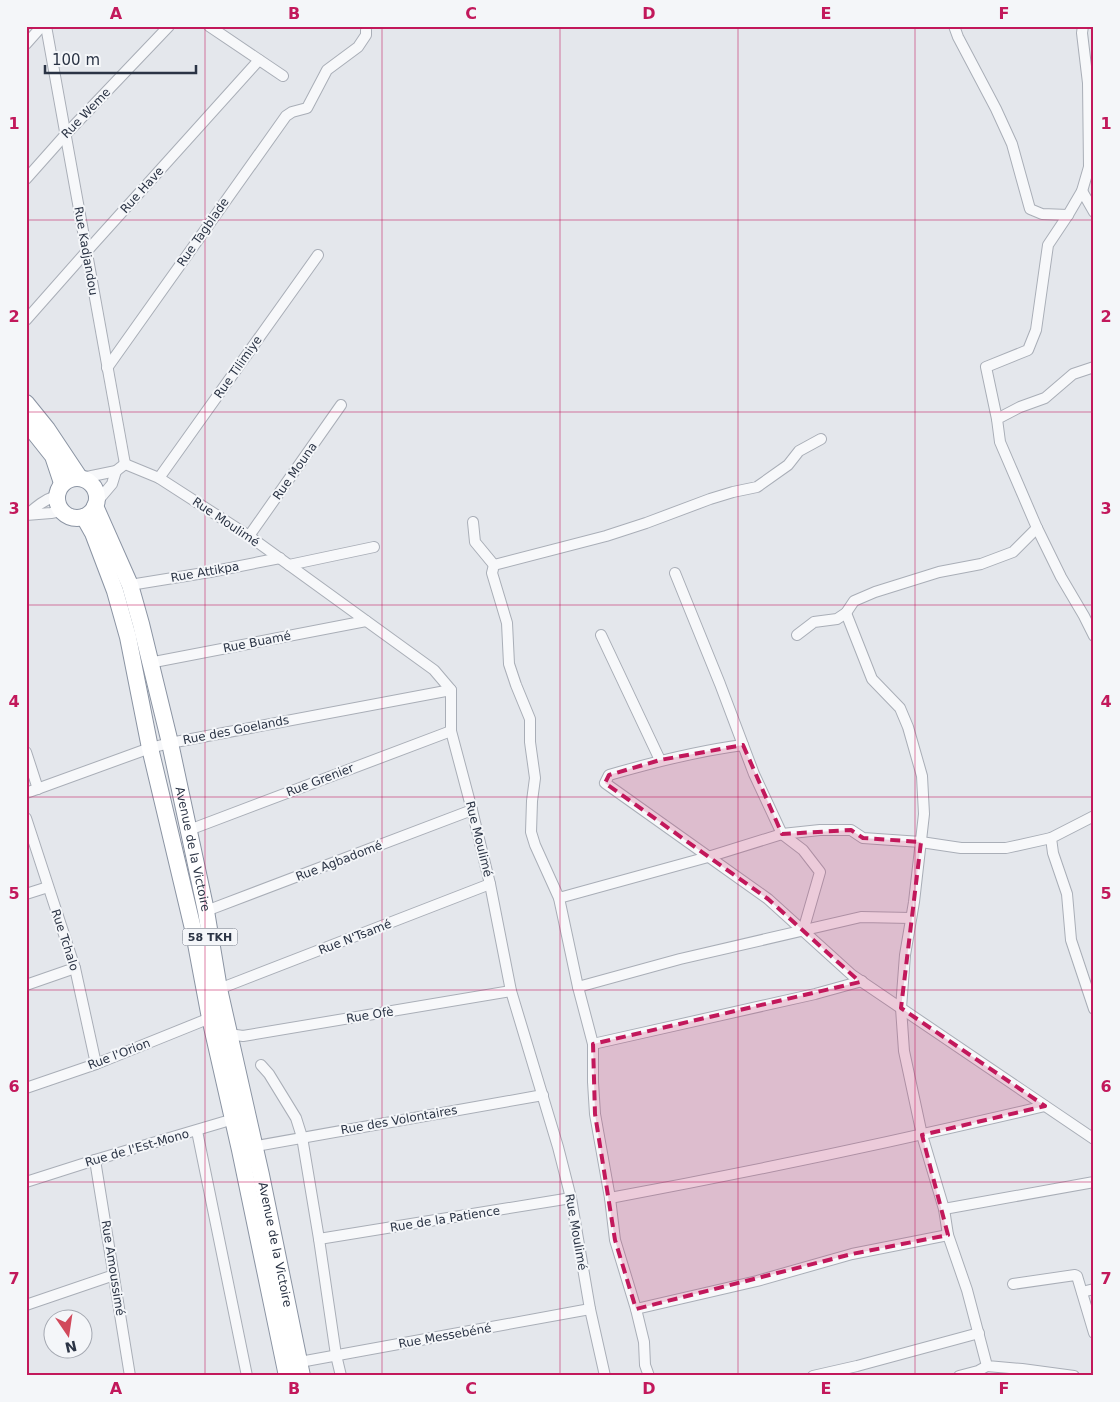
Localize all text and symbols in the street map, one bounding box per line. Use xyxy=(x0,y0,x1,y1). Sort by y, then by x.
text: A xyxy=(110,4,123,23)
text: B xyxy=(288,4,300,23)
text: C xyxy=(465,4,477,23)
text: D xyxy=(642,4,656,23)
text: E xyxy=(821,4,831,23)
text: F xyxy=(999,4,1009,23)
scale bar xyxy=(45,42,196,74)
text: 100 m xyxy=(52,51,100,69)
street label: Rue Weme xyxy=(59,85,113,141)
text: 1 xyxy=(8,114,20,133)
text: 1 xyxy=(1100,114,1112,133)
street label: Rue Have xyxy=(118,164,166,216)
street label: Rue Tagblade xyxy=(174,195,232,269)
street label: Rue Kadjandou xyxy=(71,205,101,297)
text: 2 xyxy=(8,307,20,326)
text: 2 xyxy=(1100,307,1112,326)
street label: Rue Tilimiye xyxy=(211,333,265,401)
street label: Rue Mouna xyxy=(270,440,320,502)
street label: Rue Moulimé xyxy=(190,494,262,550)
text: 3 xyxy=(8,499,20,518)
text: 3 xyxy=(1100,499,1112,518)
street label: Rue Attikpa xyxy=(170,559,240,585)
street label: Rue Buamé xyxy=(222,629,292,655)
text: 4 xyxy=(8,692,20,711)
text: 4 xyxy=(1100,692,1112,711)
street label: Rue des Goelands xyxy=(182,713,290,747)
street label: Rue Grenier xyxy=(284,761,356,799)
street label: Avenue de la Victoire xyxy=(173,786,213,913)
street label: Rue Moulimé xyxy=(463,800,495,878)
street label: Rue Agbadomé xyxy=(294,838,384,884)
text: 5 xyxy=(8,884,20,903)
text: 5 xyxy=(1100,884,1112,903)
street label: Rue Tchalo xyxy=(48,907,82,973)
street label: Rue N'Tsamé xyxy=(317,917,393,957)
road number: 58 TKH xyxy=(182,929,238,946)
street label: Rue Ofè xyxy=(345,1004,395,1026)
street label: Rue l'Orion xyxy=(86,1036,152,1072)
text: 6 xyxy=(8,1077,20,1096)
text: 6 xyxy=(1100,1077,1112,1096)
street label: Rue des Volontaires xyxy=(340,1103,458,1137)
street label: Rue de l'Est-Mono xyxy=(83,1126,191,1170)
street label: Avenue de la Victoire xyxy=(256,1181,295,1308)
street label: Rue Moulimé xyxy=(562,1193,590,1271)
street label: Rue de la Patience xyxy=(389,1203,501,1235)
street label: Rue Amoussimé xyxy=(99,1219,127,1317)
text: 7 xyxy=(8,1269,20,1288)
text: 7 xyxy=(1100,1269,1112,1288)
north arrow xyxy=(42,1310,92,1360)
street label: Rue Messebéné xyxy=(397,1321,493,1351)
text: N xyxy=(63,1338,78,1356)
text: A xyxy=(110,1379,123,1398)
text: B xyxy=(288,1379,300,1398)
text: C xyxy=(465,1379,477,1398)
text: D xyxy=(642,1379,656,1398)
text: E xyxy=(821,1379,831,1398)
text: F xyxy=(999,1379,1009,1398)

